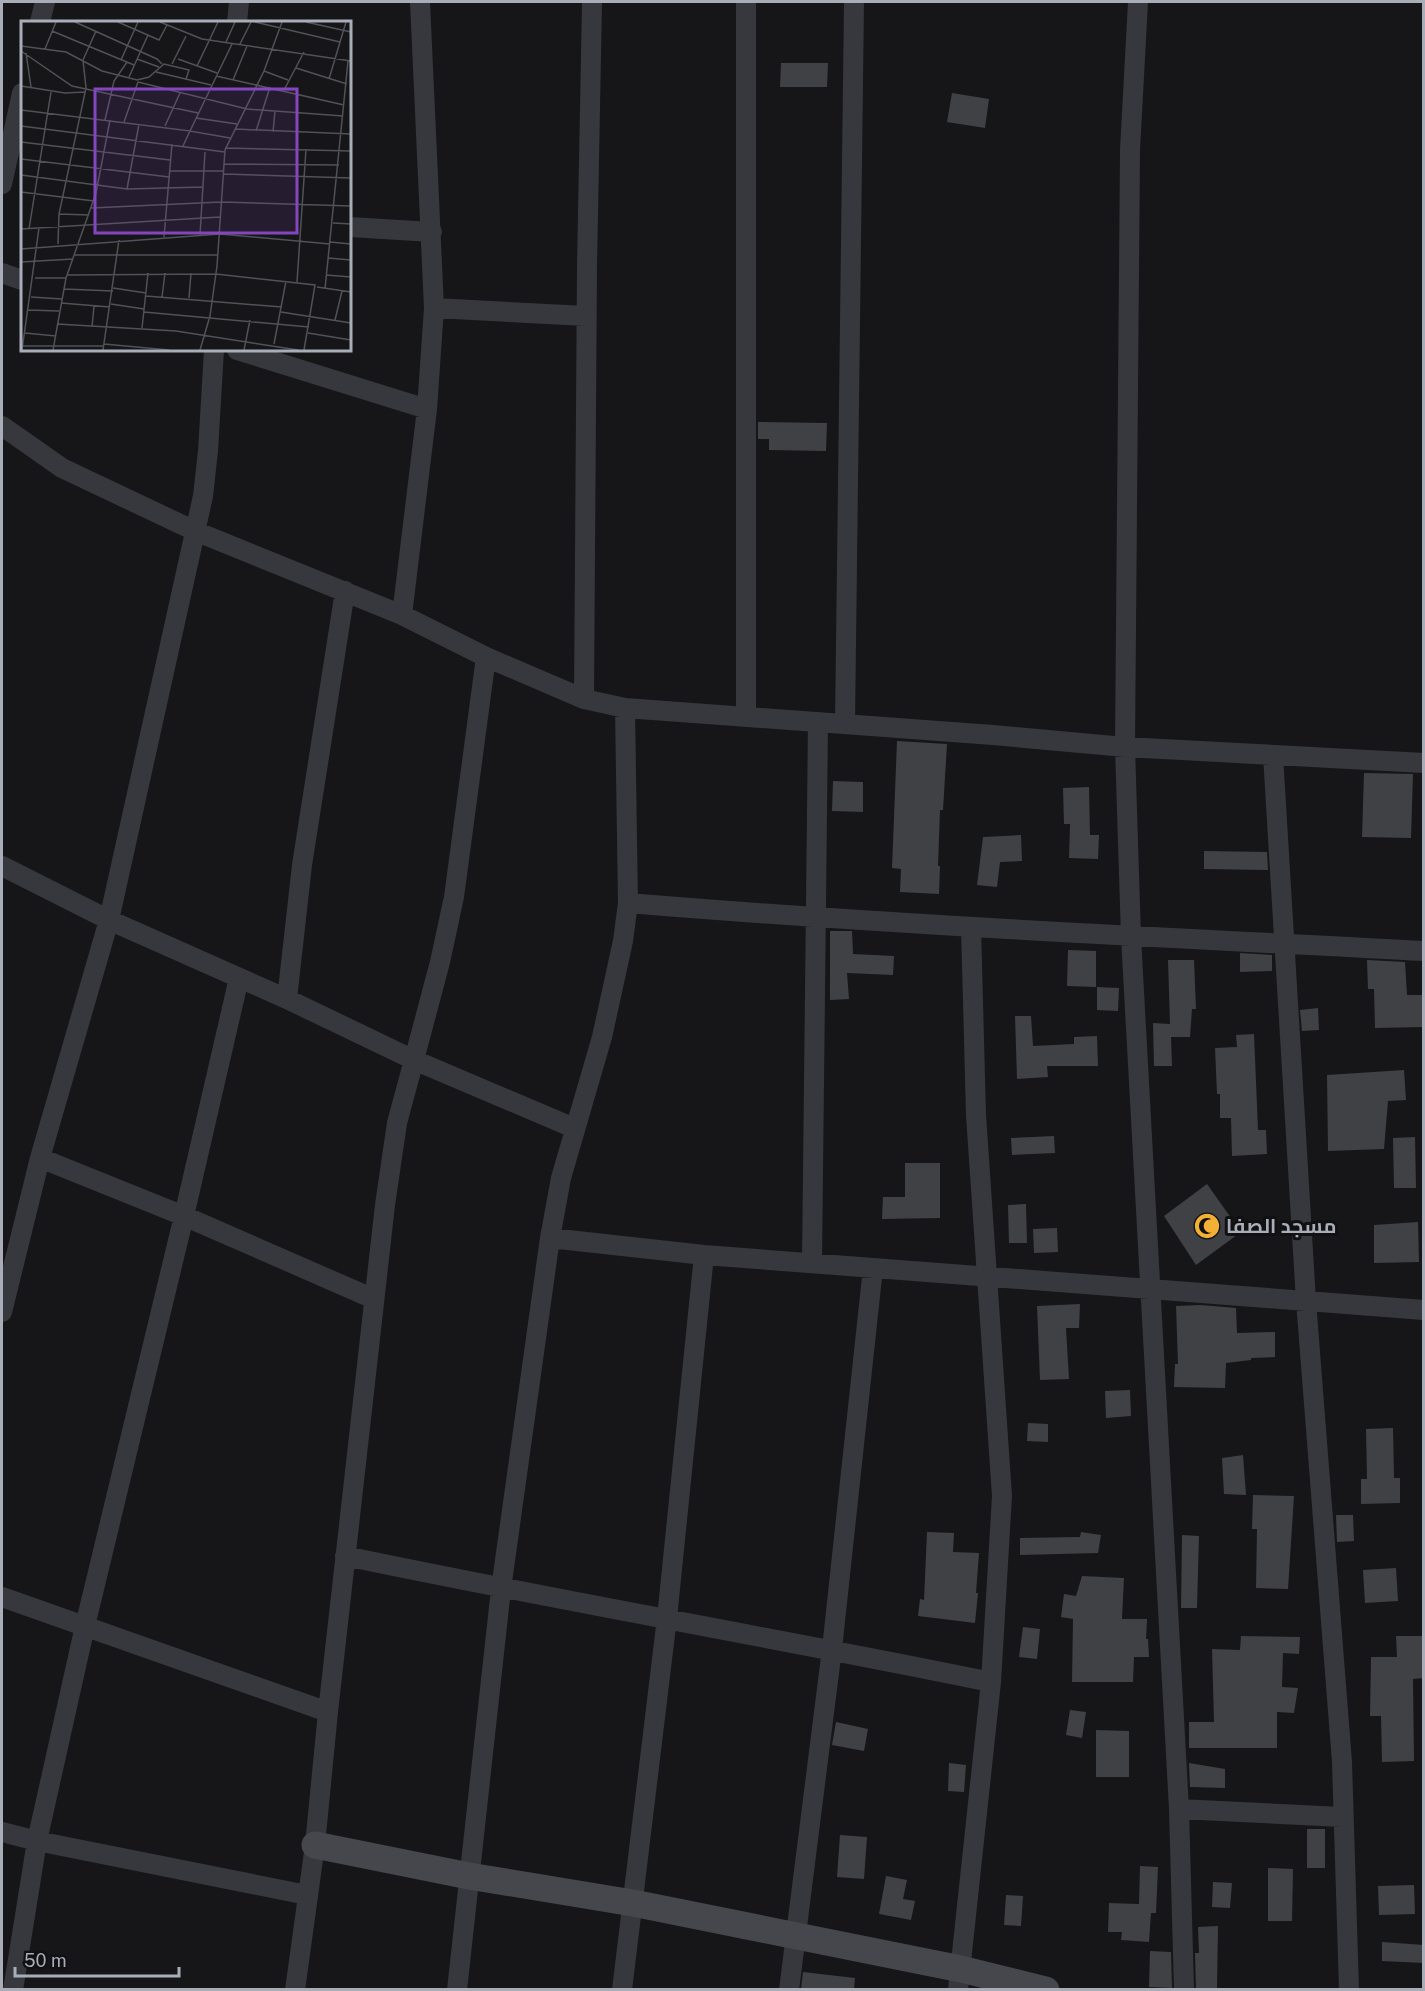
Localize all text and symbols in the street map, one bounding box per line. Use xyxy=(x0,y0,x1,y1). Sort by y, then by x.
inset map xyxy=(21,21,351,351)
mosque icon: مسجد الصفا xyxy=(1192,1211,1222,1241)
place label: مسجد الصفا xyxy=(1226,1214,1336,1238)
scale bar xyxy=(15,1940,178,1978)
text: 50 m xyxy=(24,1950,67,1971)

